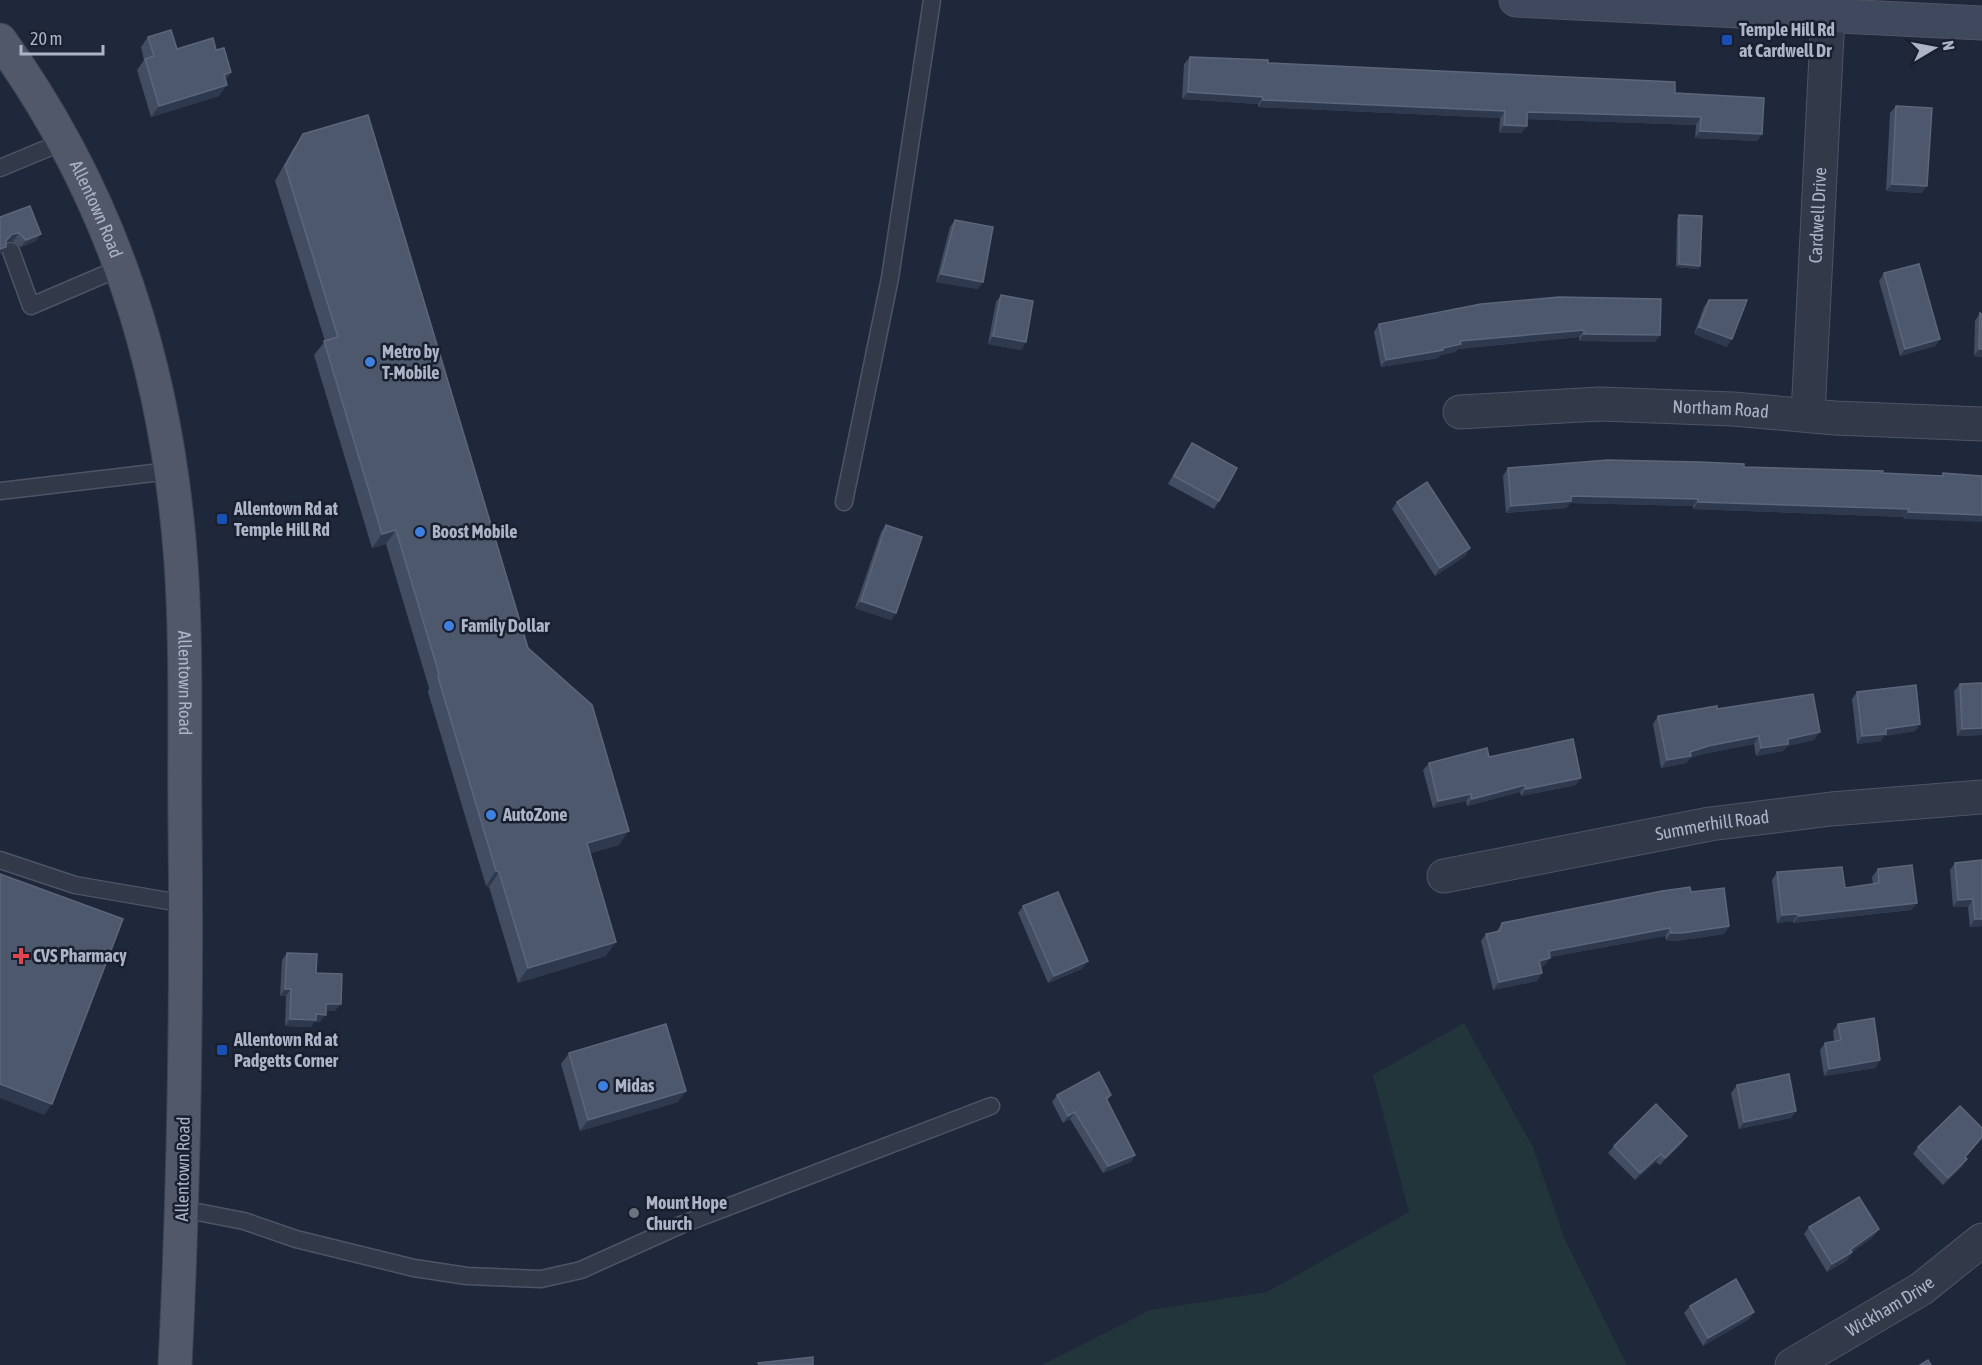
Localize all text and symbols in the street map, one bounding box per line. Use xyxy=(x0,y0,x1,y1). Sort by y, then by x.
scale bar xyxy=(21,18,104,56)
north arrow xyxy=(1904,18,1964,78)
place label: Temple Hill Rd at Cardwell Dr xyxy=(1739,19,1835,61)
text: 20 m xyxy=(30,28,62,49)
marker: Temple Hill Rd at Cardwell Dr xyxy=(1720,33,1734,47)
text: N xyxy=(1939,39,1958,52)
street label: Allentown Road xyxy=(66,156,127,261)
street label: Cardwell Drive xyxy=(1805,167,1830,264)
place label: Metro by T-Mobile xyxy=(382,341,440,383)
marker: Metro by T-Mobile xyxy=(363,355,377,369)
street label: Northam Road xyxy=(1672,396,1770,422)
place label: Allentown Rd at Temple Hill Rd xyxy=(233,498,339,540)
marker: Allentown Rd at Temple Hill Rd xyxy=(215,512,229,526)
place label: Boost Mobile xyxy=(432,521,517,542)
marker: Boost Mobile xyxy=(413,525,427,539)
place label: Family Dollar xyxy=(461,615,550,636)
marker: Family Dollar xyxy=(442,619,456,633)
street label: Allentown Road xyxy=(174,630,196,735)
place label: AutoZone xyxy=(502,804,567,825)
street label: Summerhill Road xyxy=(1653,806,1770,844)
marker: AutoZone xyxy=(484,808,498,822)
place label: CVS Pharmacy xyxy=(33,945,127,966)
marker: CVS Pharmacy xyxy=(14,949,28,963)
place label: Allentown Rd at Padgetts Corner xyxy=(233,1029,339,1071)
marker: Allentown Rd at Padgetts Corner xyxy=(215,1043,229,1057)
place label: Midas xyxy=(615,1075,655,1096)
marker: Midas xyxy=(596,1079,610,1093)
street label: Allentown Road xyxy=(171,1116,194,1222)
place label: Mount Hope Church xyxy=(646,1192,727,1234)
marker: Mount Hope Church xyxy=(627,1206,641,1220)
street label: Wickham Drive xyxy=(1842,1272,1938,1341)

